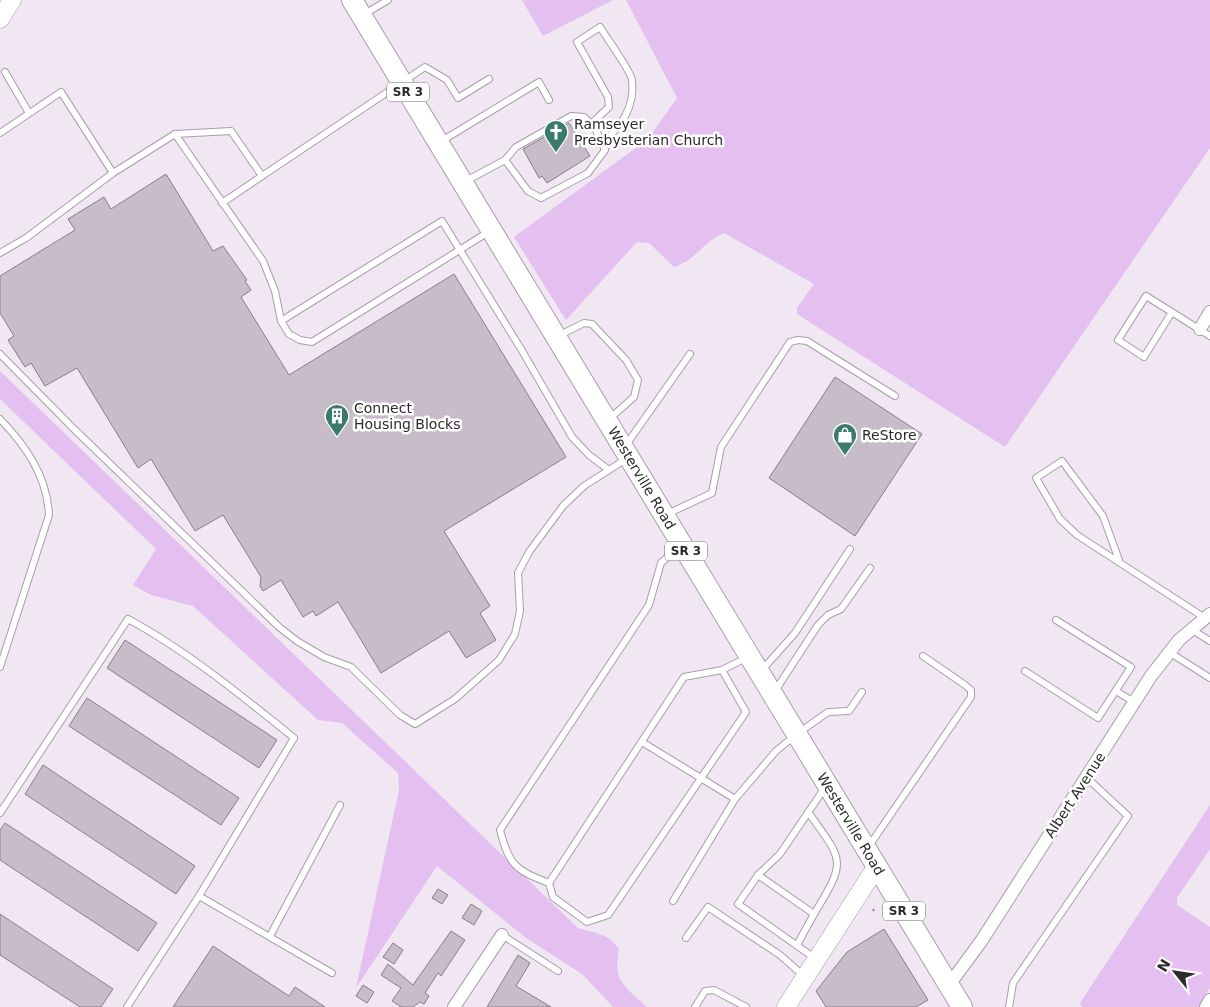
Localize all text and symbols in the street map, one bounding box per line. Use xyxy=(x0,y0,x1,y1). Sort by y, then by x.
road number: SR 3 xyxy=(387,82,429,101)
place label: Ramseyer Presbysterian Church xyxy=(574,116,723,148)
church icon: Ramseyer Presbysterian Church xyxy=(543,119,569,153)
place label: Connect Housing Blocks xyxy=(354,400,461,432)
building icon: Connect Housing Blocks xyxy=(324,403,350,437)
shop icon: ReStore xyxy=(832,422,858,456)
street label: Westerville Road xyxy=(605,424,679,532)
place label: ReStore xyxy=(862,427,917,443)
road number: SR 3 xyxy=(665,542,707,560)
street label: Albert Avenue xyxy=(1041,749,1109,841)
street label: Westerville Road xyxy=(814,770,888,878)
road number: SR 3 xyxy=(883,901,925,920)
north arrow xyxy=(1150,947,1200,997)
text: N xyxy=(1154,956,1174,975)

